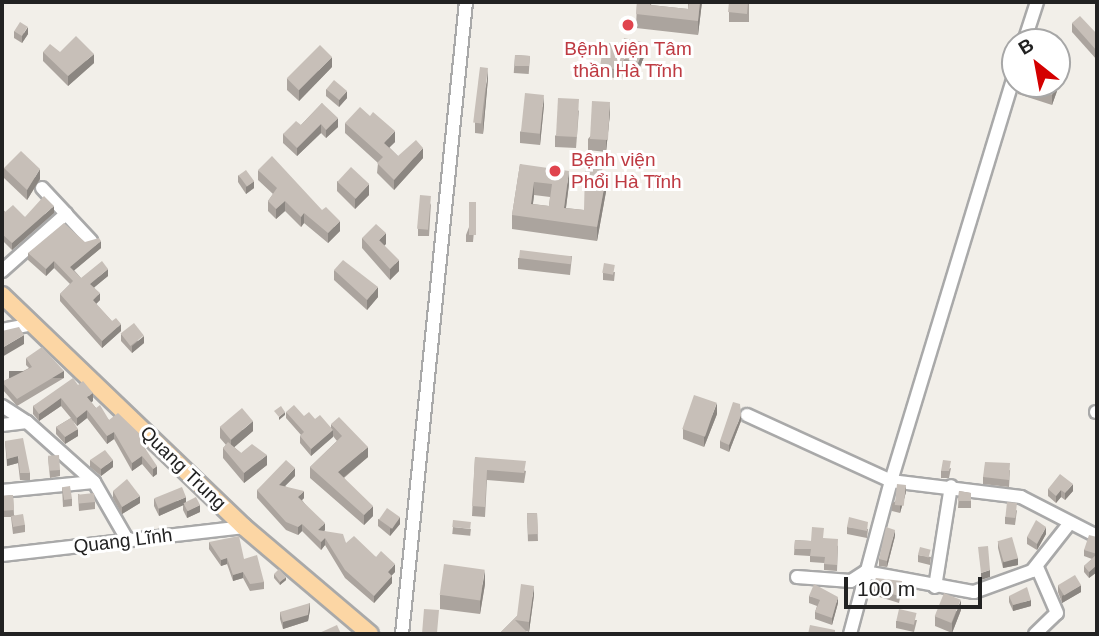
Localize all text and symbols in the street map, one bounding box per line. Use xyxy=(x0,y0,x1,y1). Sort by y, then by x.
marker: Bệnh viện Tâm thần Hà Tĩnh xyxy=(618,15,638,35)
north arrow xyxy=(1001,28,1071,98)
text: B xyxy=(1015,34,1037,59)
place label: Bệnh viện Tâm thần Hà Tĩnh xyxy=(564,38,692,82)
place label: Bệnh viện Phổi Hà Tĩnh xyxy=(571,149,682,193)
marker: Bệnh viện Phổi Hà Tĩnh xyxy=(545,161,565,181)
street label: Quang Trung xyxy=(135,421,231,515)
street label: Quang Lĩnh xyxy=(72,524,174,558)
scale bar xyxy=(847,562,985,606)
text: 100 m xyxy=(857,577,915,600)

